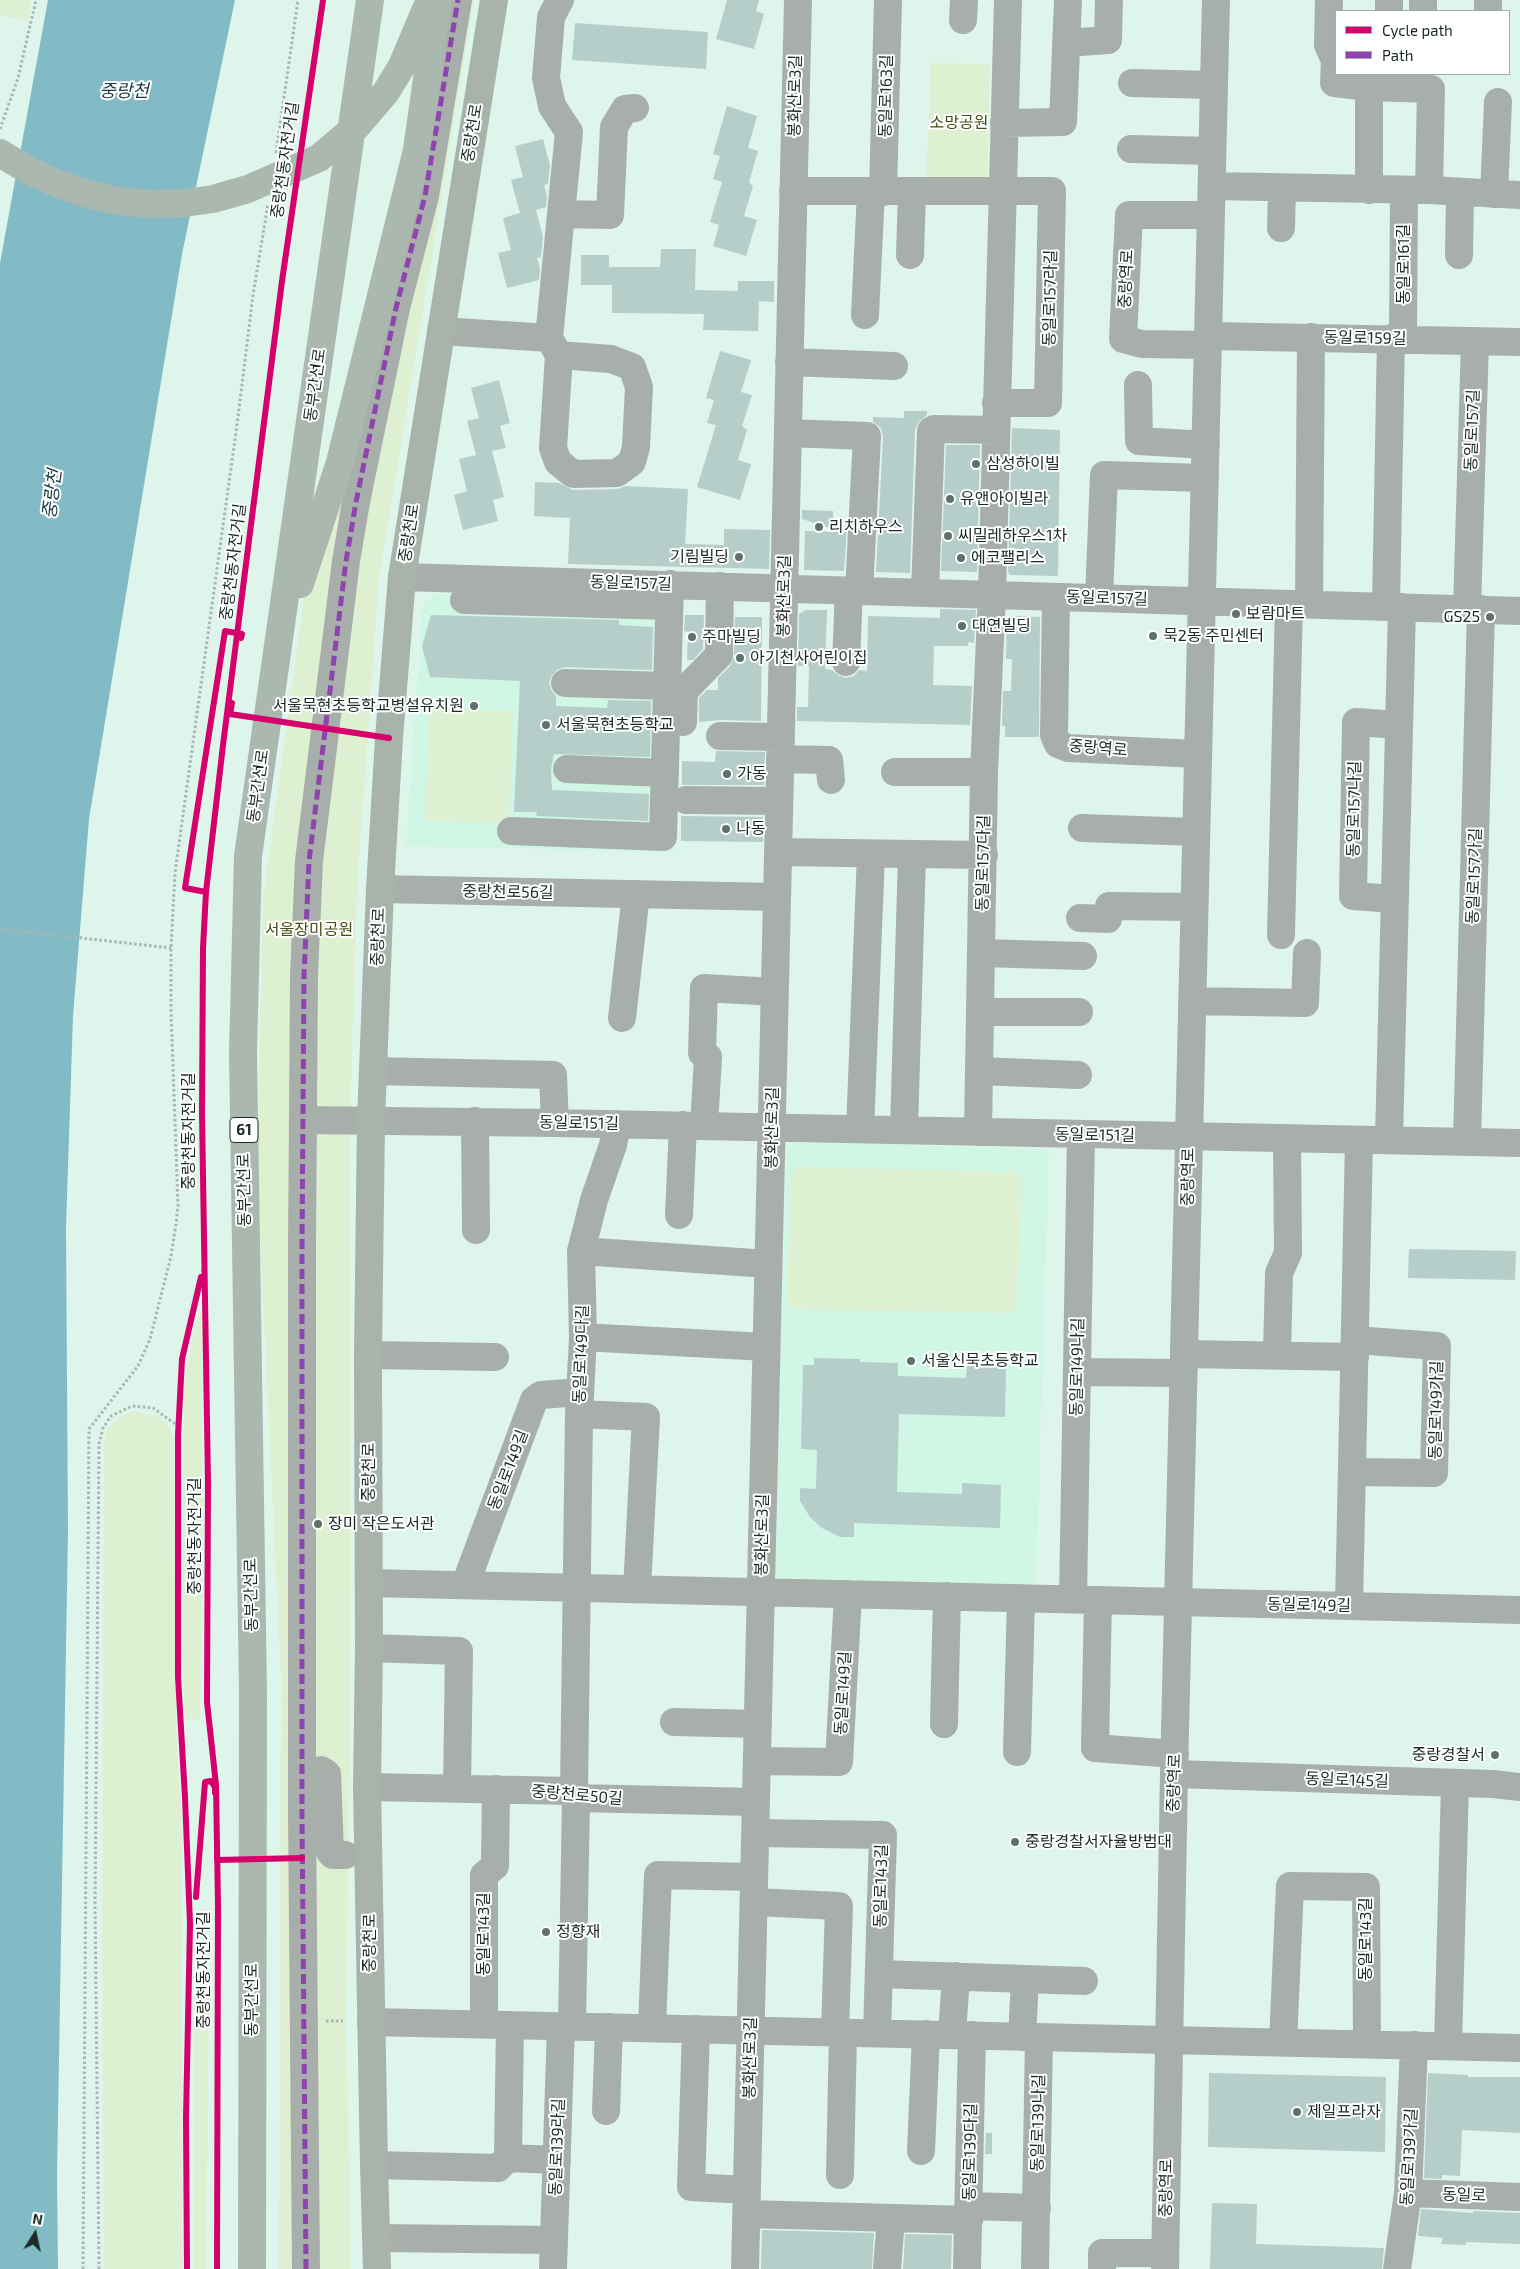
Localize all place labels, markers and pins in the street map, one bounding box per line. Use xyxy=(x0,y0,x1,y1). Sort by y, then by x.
place label: 삼성하이빌 xyxy=(986,454,1060,474)
marker: 삼성하이빌 xyxy=(970,458,982,470)
place label: 유앤아이빌라 xyxy=(960,489,1048,509)
marker: 유앤아이빌라 xyxy=(944,493,956,505)
place label: 리치하우스 xyxy=(829,517,903,537)
marker: 리치하우스 xyxy=(813,521,825,533)
place label: 씨밀레하우스1차 xyxy=(958,526,1067,546)
marker: 씨밀레하우스1차 xyxy=(942,530,954,542)
place label: 기림빌딩 xyxy=(670,547,729,567)
place label: 에코팰리스 xyxy=(971,548,1045,568)
marker: 기림빌딩 xyxy=(733,551,745,563)
marker: 에코팰리스 xyxy=(955,552,967,564)
place label: 보람마트 xyxy=(1246,604,1305,624)
place label: GS25 xyxy=(1443,607,1480,627)
marker: 보람마트 xyxy=(1230,608,1242,620)
marker: GS25 xyxy=(1484,611,1496,623)
place label: 대연빌딩 xyxy=(972,616,1031,636)
marker: 대연빌딩 xyxy=(956,620,968,632)
place label: 묵2동 주민센터 xyxy=(1163,626,1264,646)
place label: 주마빌딩 xyxy=(702,627,761,647)
marker: 묵2동 주민센터 xyxy=(1147,630,1159,642)
marker: 주마빌딩 xyxy=(686,631,698,643)
place label: 아기천사어린이집 xyxy=(750,648,868,668)
marker: 아기천사어린이집 xyxy=(734,652,746,664)
place label: 서울묵현초등학교병설유치원 xyxy=(273,696,464,716)
marker: 서울묵현초등학교병설유치원 xyxy=(468,700,480,712)
place label: 서울묵현초등학교 xyxy=(556,715,674,735)
marker: 서울묵현초등학교 xyxy=(540,719,552,731)
place label: 가동 xyxy=(737,764,766,784)
marker: 가동 xyxy=(721,768,733,780)
place label: 나동 xyxy=(736,819,765,839)
marker: 나동 xyxy=(720,823,732,835)
place label: 서울신묵초등학교 xyxy=(921,1351,1039,1371)
marker: 서울신묵초등학교 xyxy=(905,1355,917,1367)
place label: 장미 작은도서관 xyxy=(328,1514,435,1534)
marker: 장미 작은도서관 xyxy=(312,1518,324,1530)
place label: 중랑경찰서 xyxy=(1411,1745,1485,1765)
marker: 중랑경찰서 xyxy=(1489,1749,1501,1761)
place label: 중랑경찰서자율방범대 xyxy=(1025,1832,1172,1852)
marker: 중랑경찰서자율방범대 xyxy=(1009,1836,1021,1848)
place label: 정향재 xyxy=(556,1922,600,1942)
marker: 정향재 xyxy=(540,1926,552,1938)
place label: 제일프라자 xyxy=(1307,2102,1381,2122)
marker: 제일프라자 xyxy=(1291,2106,1303,2118)

